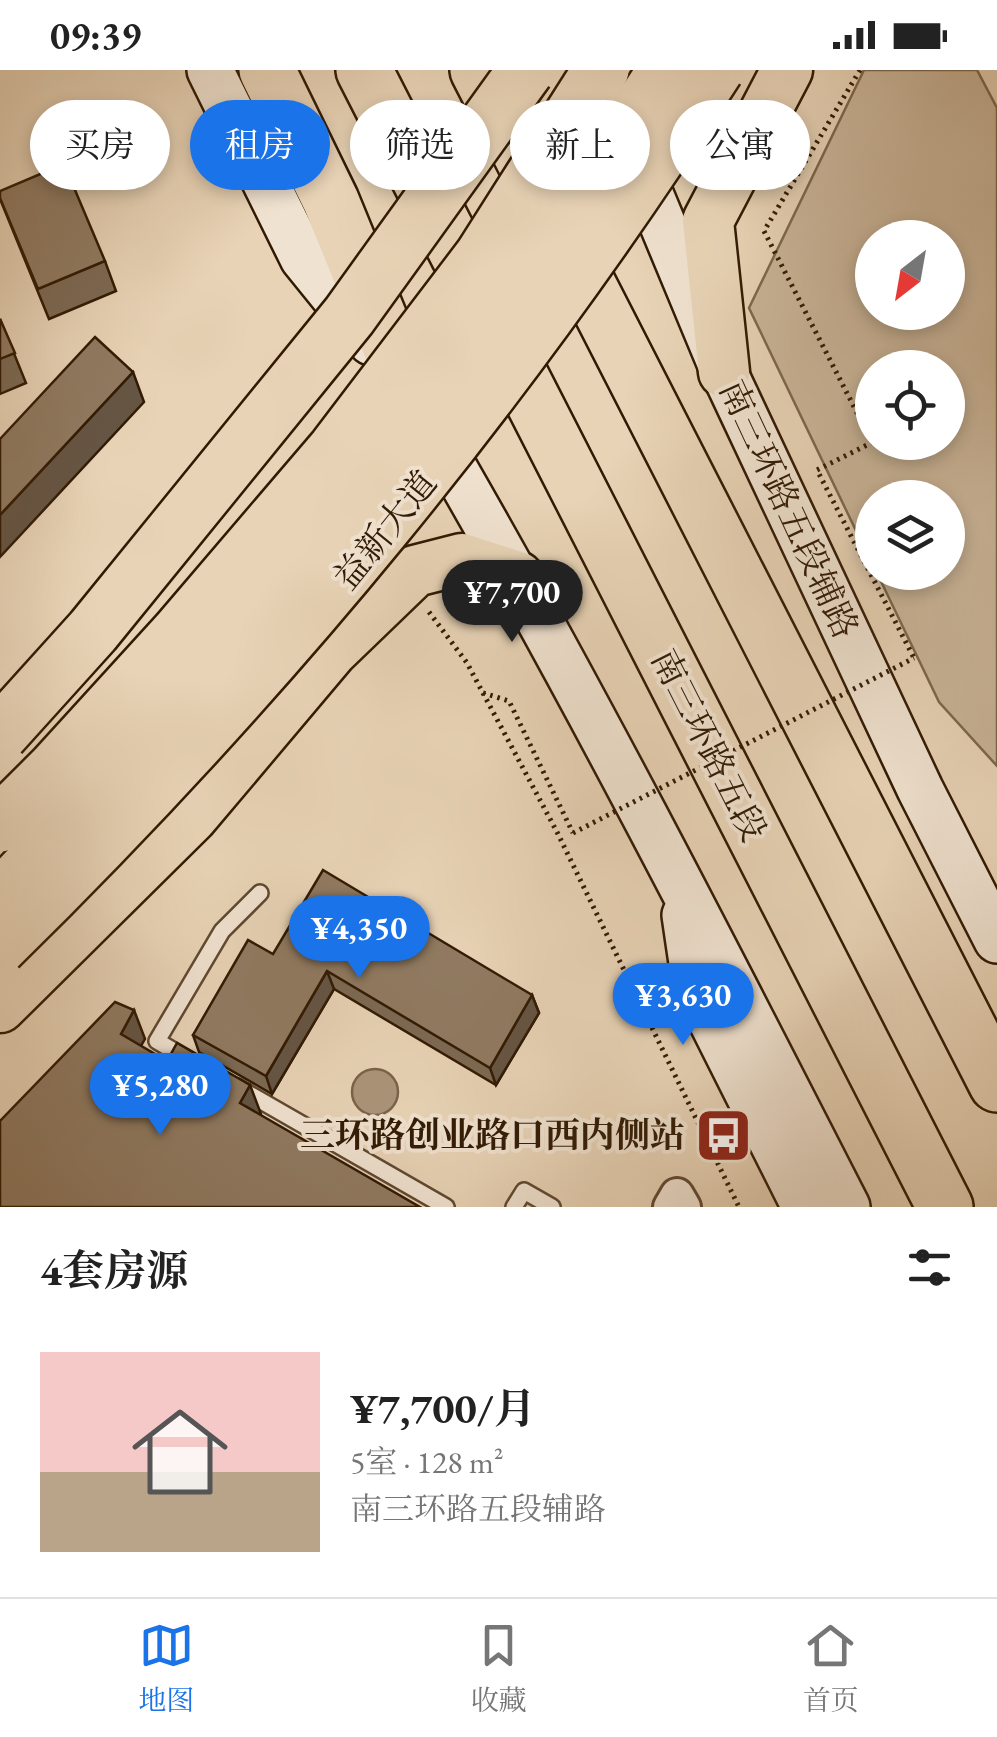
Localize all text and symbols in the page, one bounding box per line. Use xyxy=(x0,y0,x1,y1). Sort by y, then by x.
text: 09:39 xyxy=(50,11,141,60)
chip: 买房 xyxy=(30,100,170,190)
chip: 租房 xyxy=(190,100,330,190)
chip: 筛选 xyxy=(350,100,490,190)
chip: 新上 xyxy=(510,100,650,190)
chip: 公寓 xyxy=(670,100,810,190)
north arrow xyxy=(855,220,965,330)
map controls xyxy=(855,220,965,590)
button: locate xyxy=(855,350,965,460)
street label: 南三环路五段辅路 xyxy=(710,372,869,645)
street label: 益新大道 xyxy=(323,461,446,598)
button: layers xyxy=(855,480,965,590)
pin: ¥7,700 xyxy=(431,560,593,645)
text: ¥7,700 xyxy=(464,571,560,613)
street label: 南三环路五段 xyxy=(642,641,777,849)
pin: ¥4,350 xyxy=(278,896,440,981)
text: ¥4,350 xyxy=(311,907,407,949)
pin: ¥3,630 xyxy=(602,963,764,1048)
text: ¥3,630 xyxy=(635,974,731,1016)
pin: ¥5,280 xyxy=(79,1053,241,1138)
text: ¥5,280 xyxy=(112,1064,208,1106)
bus stop icon: 三环路创业路口西内侧站 xyxy=(694,1105,754,1165)
place label: 三环路创业路口西内侧站 xyxy=(300,1112,685,1157)
icon: filters xyxy=(902,1240,957,1295)
text: 4套房源 xyxy=(40,1243,188,1298)
text: ¥7,700/月 xyxy=(350,1381,536,1436)
icon: home xyxy=(120,1392,240,1512)
text: 5室 · 128 m² xyxy=(350,1441,504,1483)
text: 南三环路五段辅路 xyxy=(350,1488,606,1530)
tab: 地图 xyxy=(138,1618,194,1718)
tab: 收藏 xyxy=(470,1618,527,1718)
tab: 首页 xyxy=(803,1618,859,1718)

